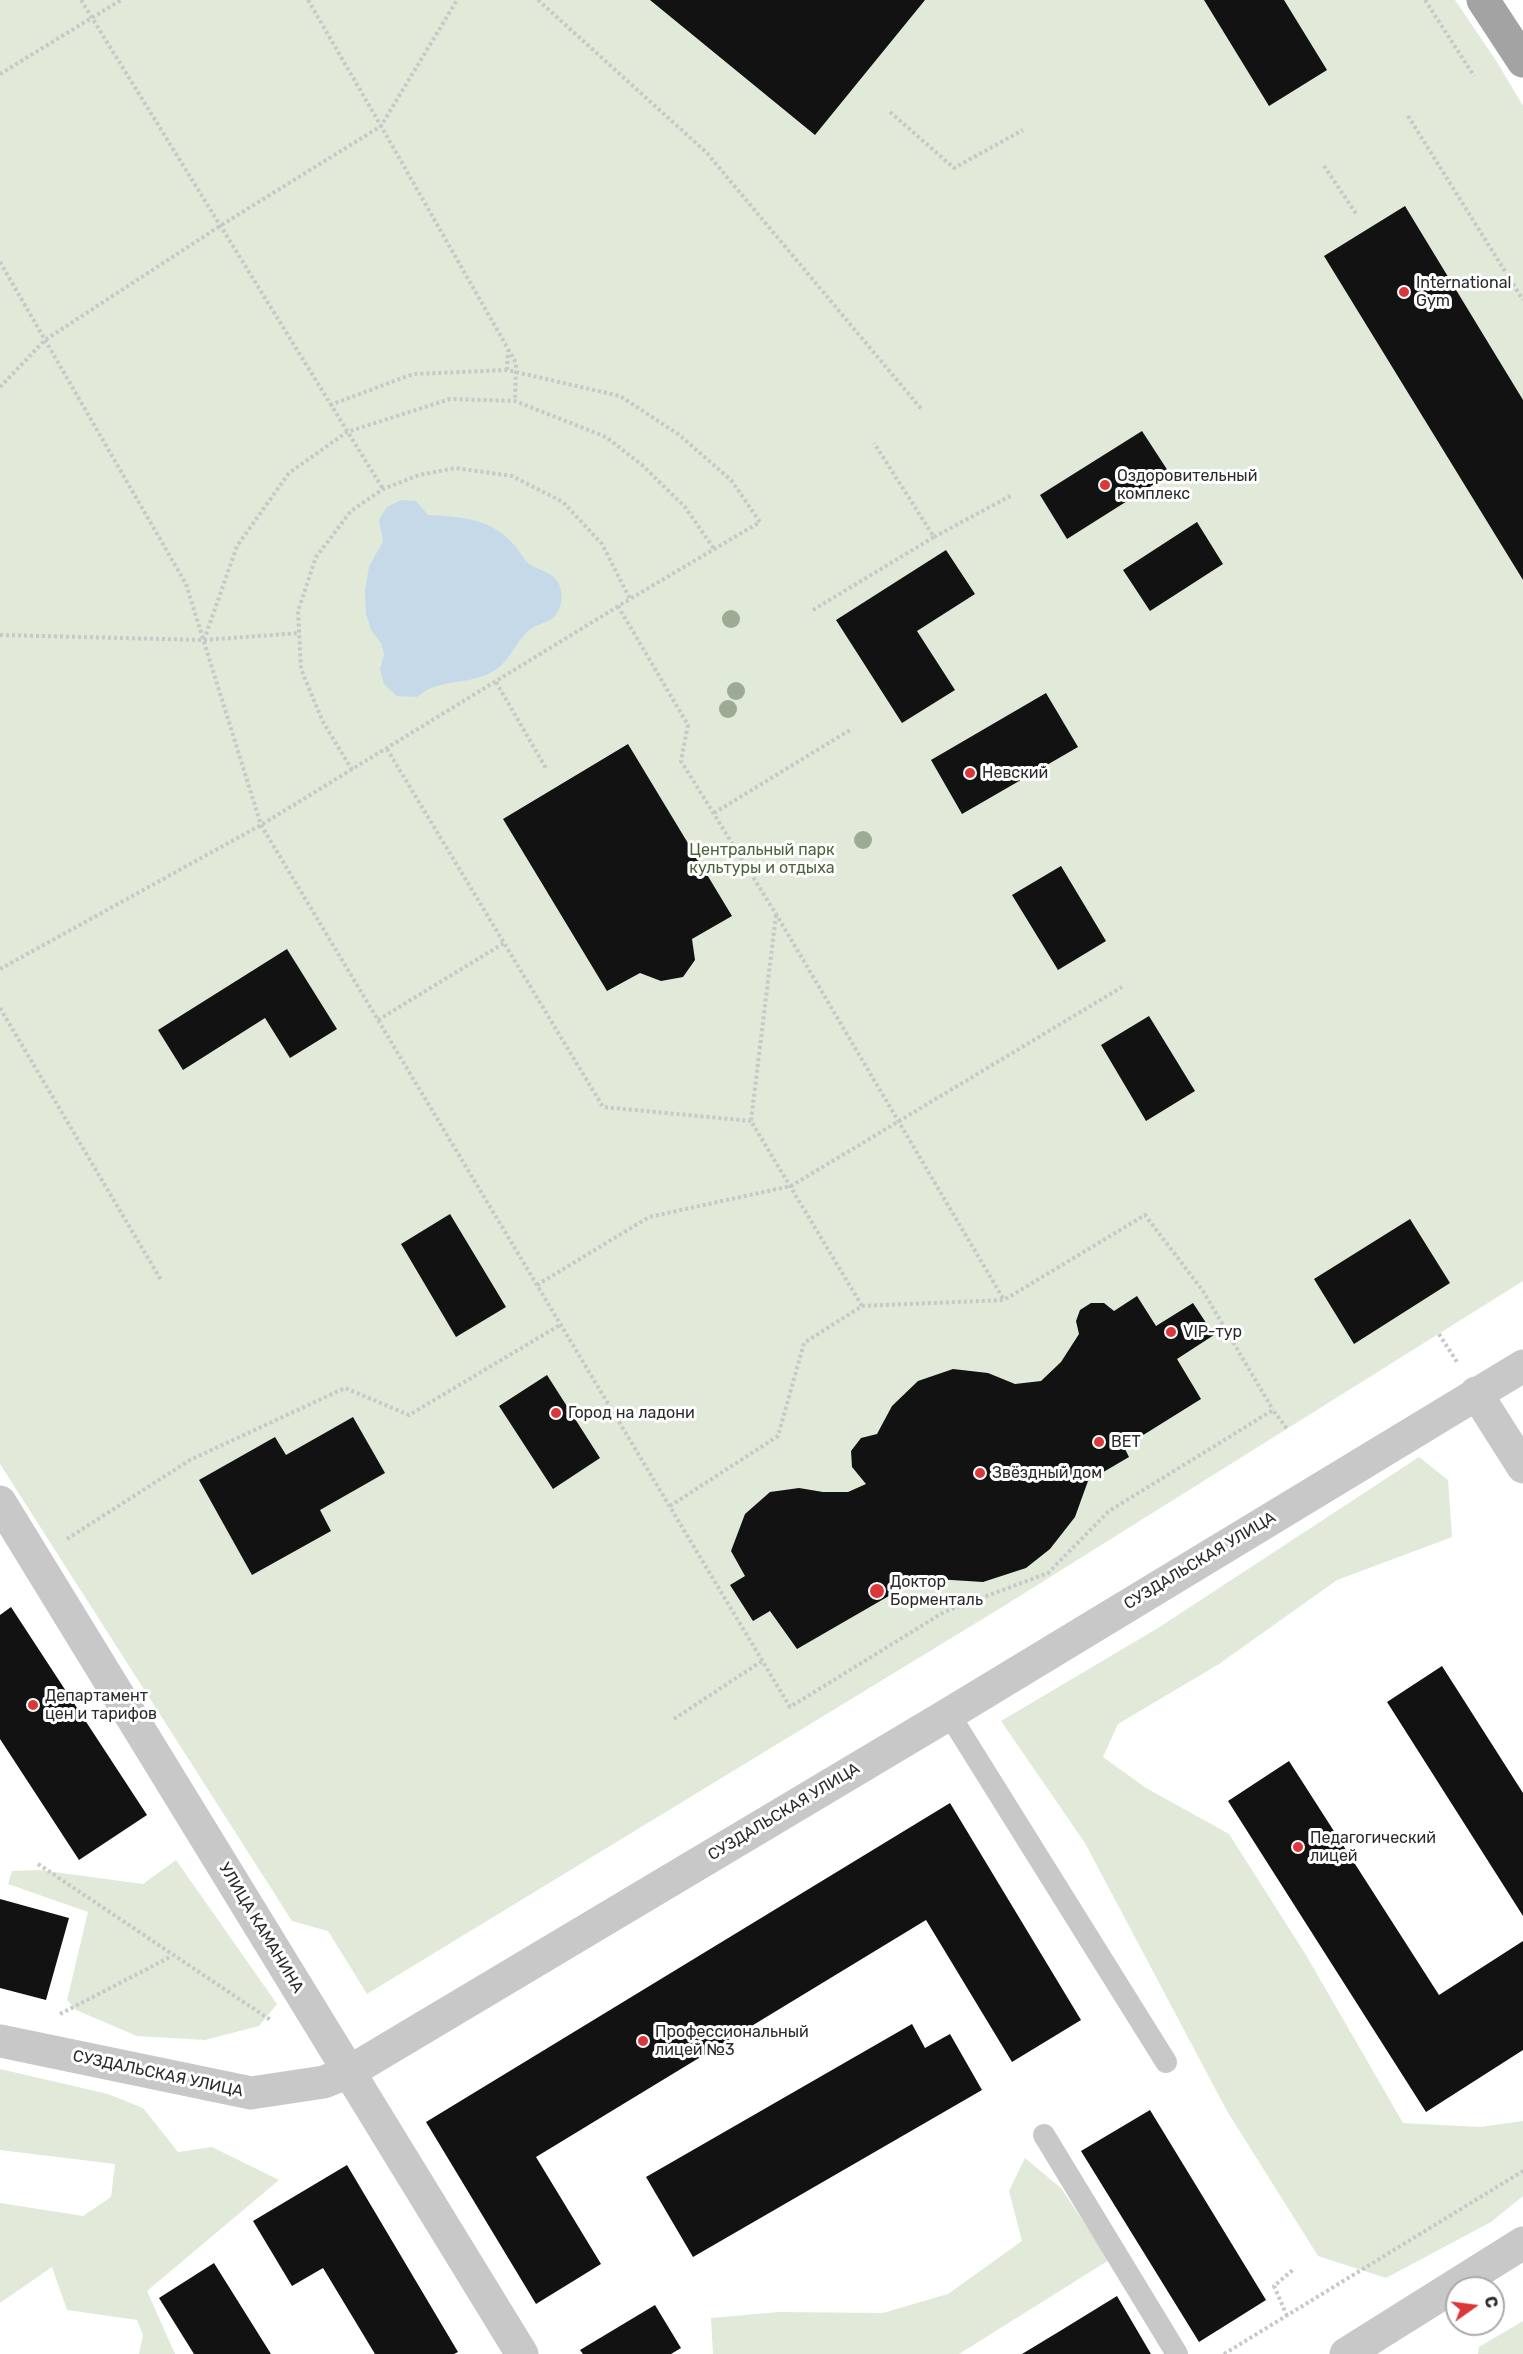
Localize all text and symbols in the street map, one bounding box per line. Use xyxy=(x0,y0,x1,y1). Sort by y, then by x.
place label: International Gym xyxy=(1416,273,1511,311)
marker: International Gym xyxy=(1397,285,1411,299)
place label: Оздоровительный комплекс xyxy=(1117,466,1257,504)
marker: Оздоровительный комплекс xyxy=(1098,478,1112,492)
place label: Невский xyxy=(982,763,1048,783)
marker: Невский xyxy=(963,766,977,780)
park label: Центральный парк культуры и отдыха xyxy=(689,840,835,878)
place label: VIP-тур xyxy=(1183,1322,1242,1342)
marker: VIP-тур xyxy=(1164,1325,1178,1339)
place label: Город на ладони xyxy=(568,1403,695,1423)
marker: Город на ладони xyxy=(549,1406,563,1420)
place label: BET xyxy=(1111,1432,1141,1452)
marker: BET xyxy=(1092,1435,1106,1449)
place label: Звёздный дом xyxy=(992,1463,1102,1483)
marker: Звёздный дом xyxy=(973,1466,987,1480)
street label: СУЗДАЛЬСКАЯ УЛИЦА xyxy=(1121,1508,1279,1614)
place label: Доктор Борменталь xyxy=(890,1572,983,1610)
marker: Доктор Борменталь xyxy=(868,1582,886,1600)
place label: Департамент цен и тарифов xyxy=(45,1686,157,1724)
marker: Департамент цен и тарифов xyxy=(26,1698,40,1712)
street label: СУЗДАЛЬСКАЯ УЛИЦА xyxy=(705,1759,863,1865)
place label: Педагогический лицей xyxy=(1310,1828,1436,1866)
marker: Педагогический лицей xyxy=(1291,1840,1305,1854)
street label: УЛИЦА КАМАНИНА xyxy=(215,1860,307,1996)
place label: Профессиональный лицей №3 xyxy=(655,2022,809,2060)
marker: Профессиональный лицей №3 xyxy=(636,2034,650,2048)
street label: СУЗДАЛЬСКАЯ УЛИЦА xyxy=(71,2047,245,2101)
north arrow xyxy=(1445,2276,1505,2336)
text: С xyxy=(1480,2294,1502,2310)

